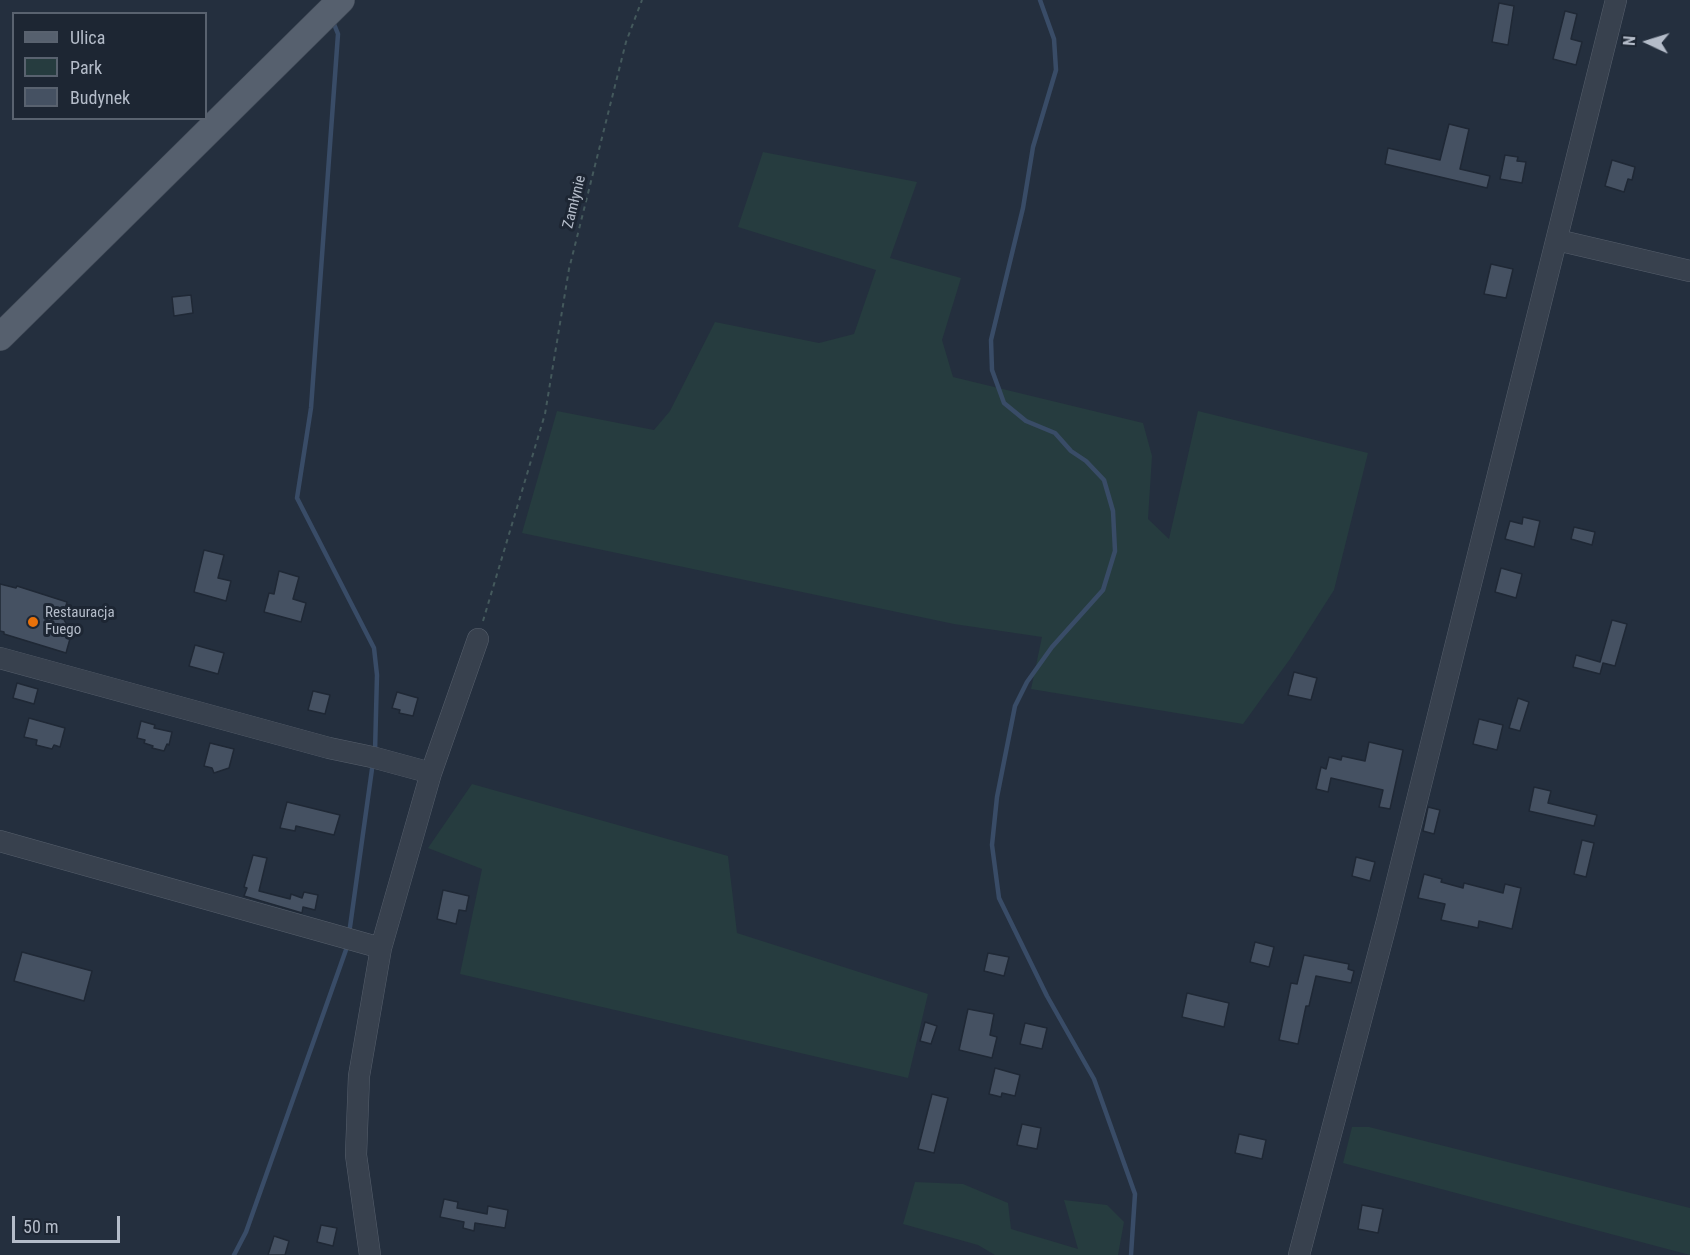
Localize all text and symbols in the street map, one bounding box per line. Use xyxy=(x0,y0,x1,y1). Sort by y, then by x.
legend xyxy=(12,12,207,120)
north arrow xyxy=(1618,12,1678,72)
text: Ulica xyxy=(70,27,105,48)
text: N xyxy=(1620,35,1639,46)
text: Park xyxy=(70,57,102,78)
text: Budynek xyxy=(70,87,130,108)
street label: Zamłynie xyxy=(560,174,590,230)
place label: Restauracja Fuego xyxy=(45,604,115,639)
marker: Restauracja Fuego xyxy=(26,615,40,629)
scale bar xyxy=(15,1204,123,1242)
text: 50 m xyxy=(23,1216,58,1237)

